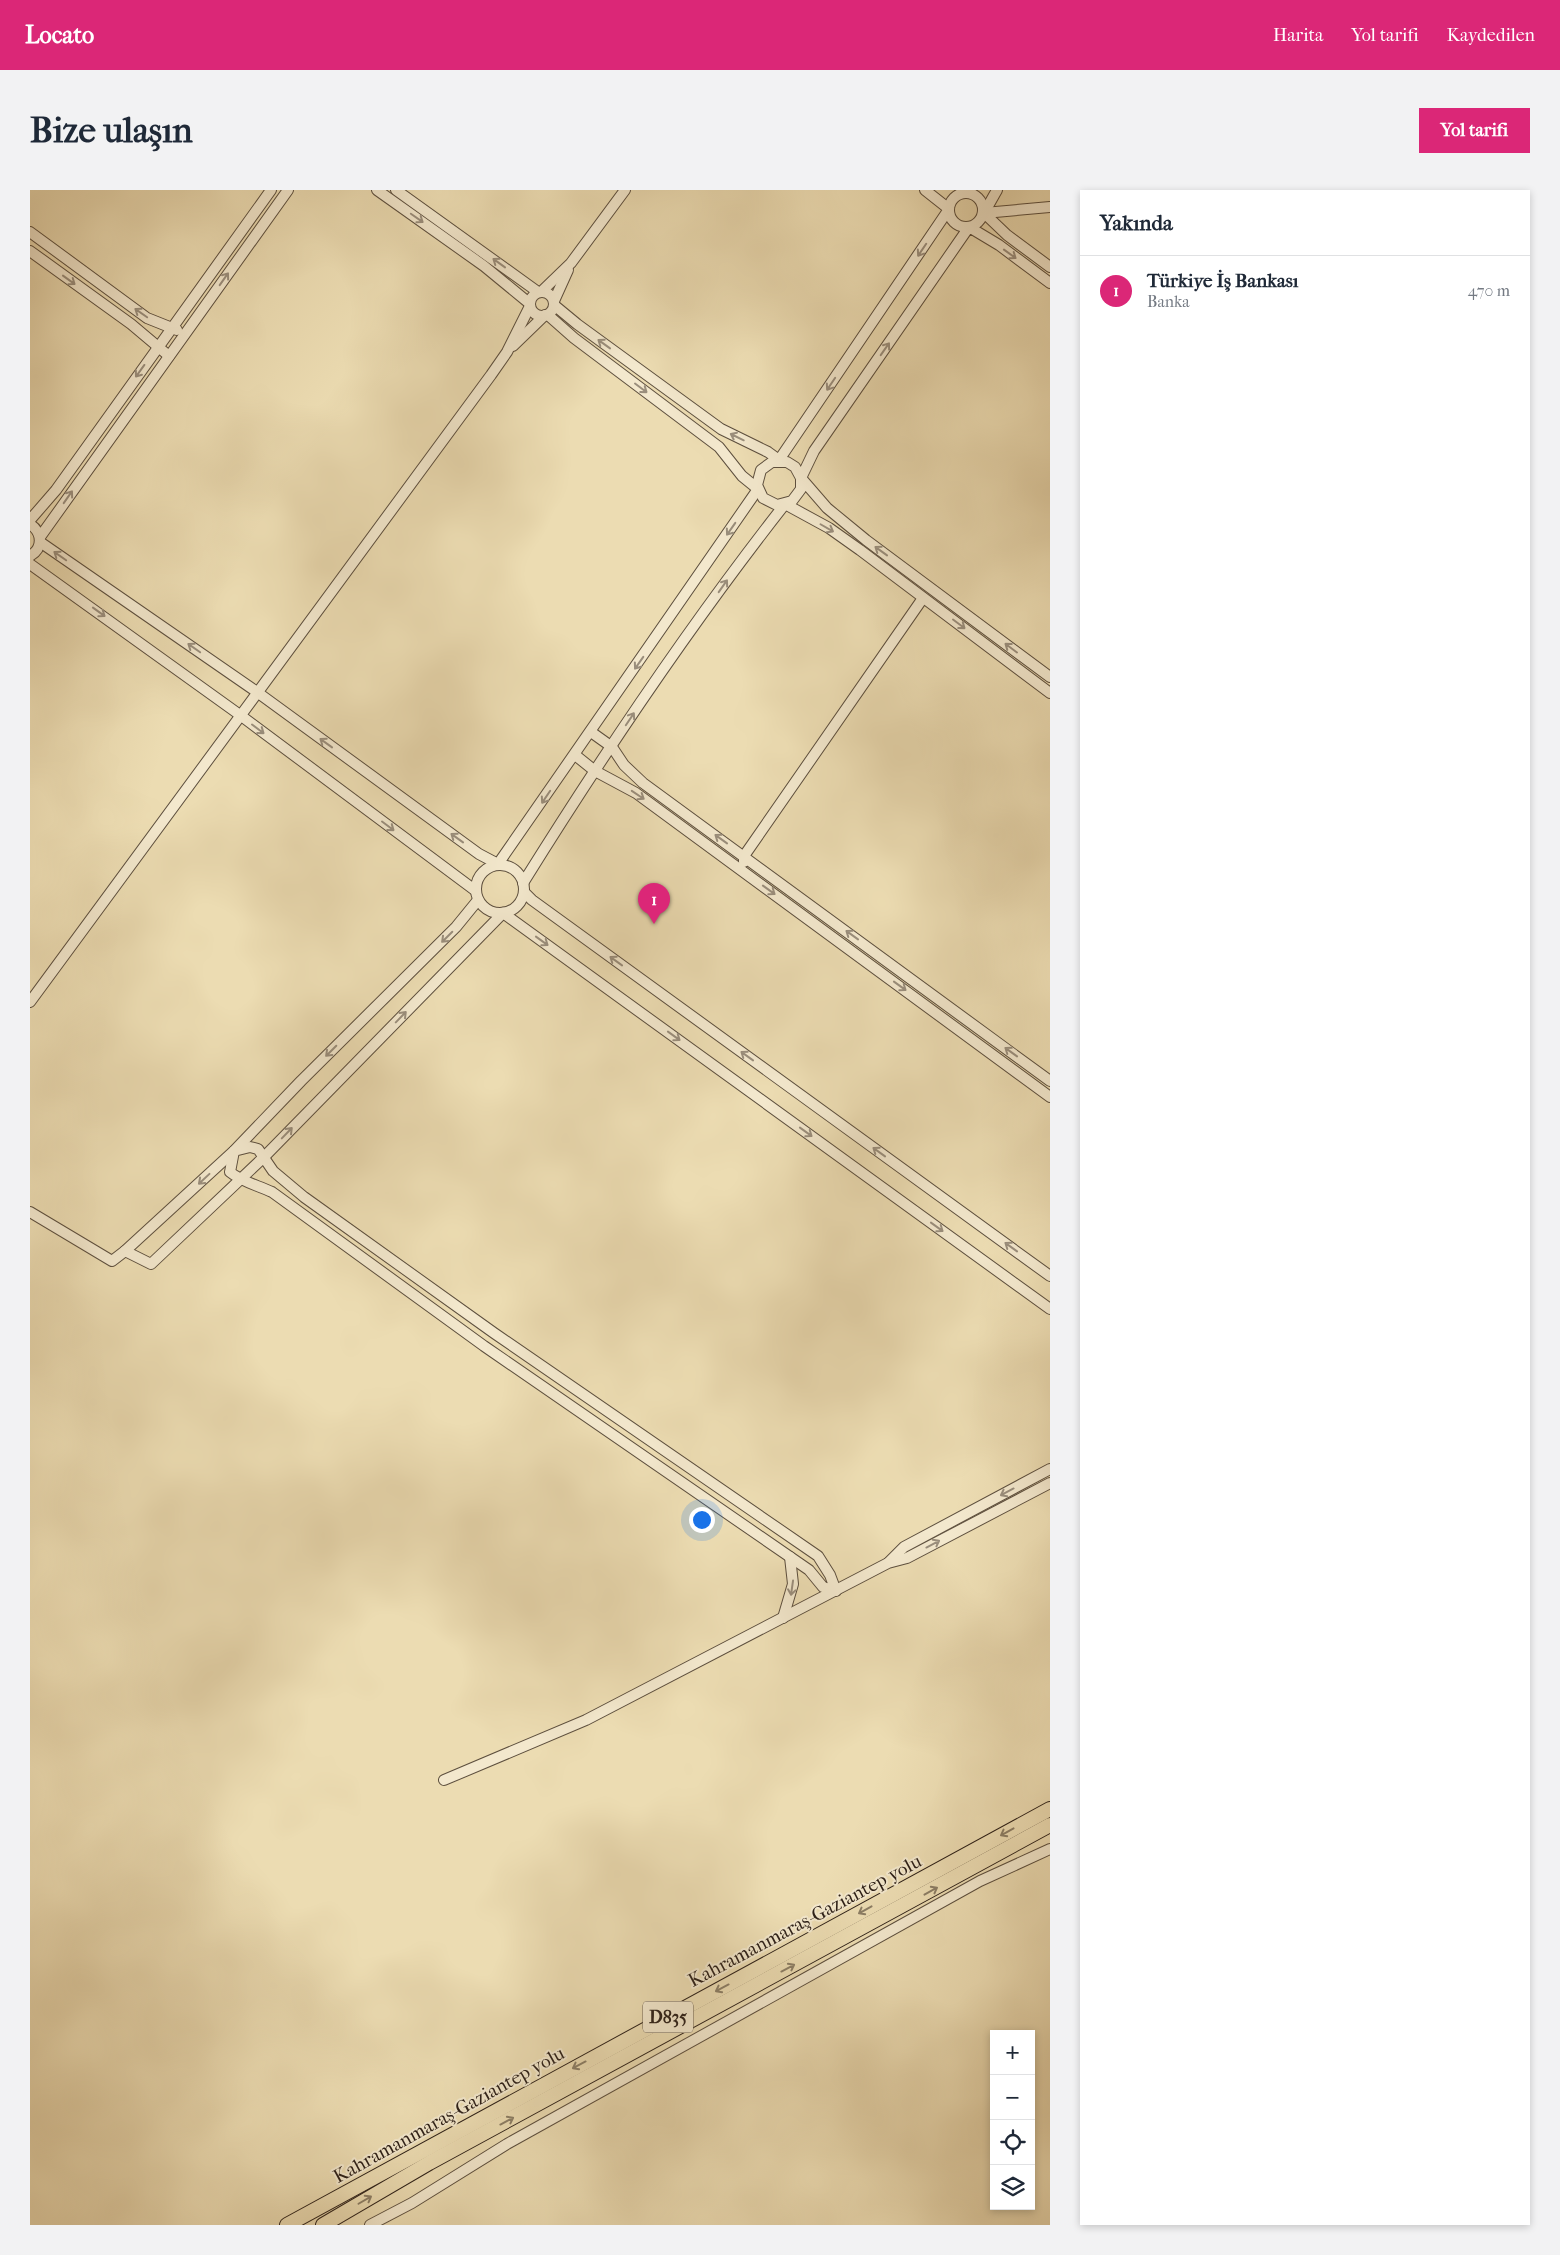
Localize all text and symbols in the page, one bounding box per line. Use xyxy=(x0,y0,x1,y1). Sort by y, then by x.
text: Locato xyxy=(25,21,94,49)
text: Harita xyxy=(1273,25,1323,46)
text: Yol tarifi xyxy=(1351,25,1419,46)
text: Kaydedilen xyxy=(1447,25,1535,46)
button: Yol tarifi xyxy=(1419,108,1530,153)
text: Bize ulaşın xyxy=(30,110,193,151)
text: Yakında xyxy=(1100,211,1173,235)
one-way arrow xyxy=(410,213,424,223)
one-way arrow xyxy=(917,243,927,257)
one-way arrow xyxy=(1003,248,1016,259)
one-way arrow xyxy=(492,258,506,268)
text: Türkiye İş Bankası xyxy=(1147,270,1298,292)
one-way arrow xyxy=(219,273,229,287)
one-way arrow xyxy=(62,275,76,285)
text: 1 xyxy=(1113,281,1119,300)
text: 470 m xyxy=(1468,281,1510,300)
text: Banka xyxy=(1147,292,1190,311)
one-way arrow xyxy=(134,308,148,319)
one-way arrow xyxy=(598,338,611,349)
one-way arrow xyxy=(880,342,890,356)
one-way arrow xyxy=(135,364,145,378)
one-way arrow xyxy=(826,377,836,391)
one-way arrow xyxy=(634,383,648,393)
one-way arrow xyxy=(730,431,745,441)
one-way arrow xyxy=(63,490,73,504)
one-way arrow xyxy=(726,522,736,536)
one-way arrow xyxy=(820,524,834,534)
one-way arrow xyxy=(874,546,888,556)
one-way arrow xyxy=(53,551,67,561)
one-way arrow xyxy=(718,580,729,593)
one-way arrow xyxy=(91,607,105,617)
one-way arrow xyxy=(952,619,965,630)
one-way arrow xyxy=(187,643,201,653)
one-way arrow xyxy=(1004,643,1018,653)
one-way arrow xyxy=(634,656,644,670)
one-way arrow xyxy=(625,712,635,726)
one-way arrow xyxy=(251,724,265,734)
one-way arrow xyxy=(320,737,333,748)
one-way arrow xyxy=(541,789,551,803)
one-way arrow xyxy=(631,789,645,800)
one-way arrow xyxy=(381,821,395,831)
one-way arrow xyxy=(451,833,464,844)
one-way arrow xyxy=(714,834,728,844)
pin: 1 xyxy=(638,883,670,924)
one-way arrow xyxy=(762,885,776,895)
one-way arrow xyxy=(441,930,453,942)
one-way arrow xyxy=(845,930,859,940)
one-way arrow xyxy=(535,936,549,946)
one-way arrow xyxy=(609,956,623,966)
one-way arrow xyxy=(893,981,907,991)
one-way arrow xyxy=(395,1011,407,1023)
one-way arrow xyxy=(667,1031,680,1042)
one-way arrow xyxy=(325,1045,337,1057)
one-way arrow xyxy=(1004,1047,1018,1057)
one-way arrow xyxy=(741,1051,755,1062)
one-way arrow xyxy=(281,1127,293,1139)
one-way arrow xyxy=(798,1127,812,1137)
one-way arrow xyxy=(872,1147,886,1157)
one-way arrow xyxy=(198,1173,211,1185)
one-way arrow xyxy=(930,1222,944,1232)
one-way arrow xyxy=(1004,1242,1018,1252)
one-way arrow xyxy=(1000,1487,1015,1497)
your location xyxy=(689,1507,715,1533)
one-way arrow xyxy=(925,1539,940,1549)
one-way arrow xyxy=(786,1580,796,1596)
one-way arrow xyxy=(1001,1828,1015,1838)
street label: Kahramanmaraş-Gaziantep yolu xyxy=(685,1850,926,1992)
one-way arrow xyxy=(923,1886,938,1895)
one-way arrow xyxy=(858,1906,872,1916)
one-way arrow xyxy=(781,1963,795,1973)
one-way arrow xyxy=(715,1984,730,1993)
road number: D835 xyxy=(643,2001,693,2032)
map controls xyxy=(990,2030,1035,2210)
button: + xyxy=(990,2030,1035,2075)
street label: Kahramanmaraş-Gaziantep yolu xyxy=(330,2042,569,2188)
one-way arrow xyxy=(572,2061,587,2070)
button: − xyxy=(990,2075,1035,2120)
one-way arrow xyxy=(499,2116,514,2125)
button: locate xyxy=(990,2120,1035,2165)
button: layers xyxy=(990,2165,1035,2210)
one-way arrow xyxy=(358,2195,372,2205)

